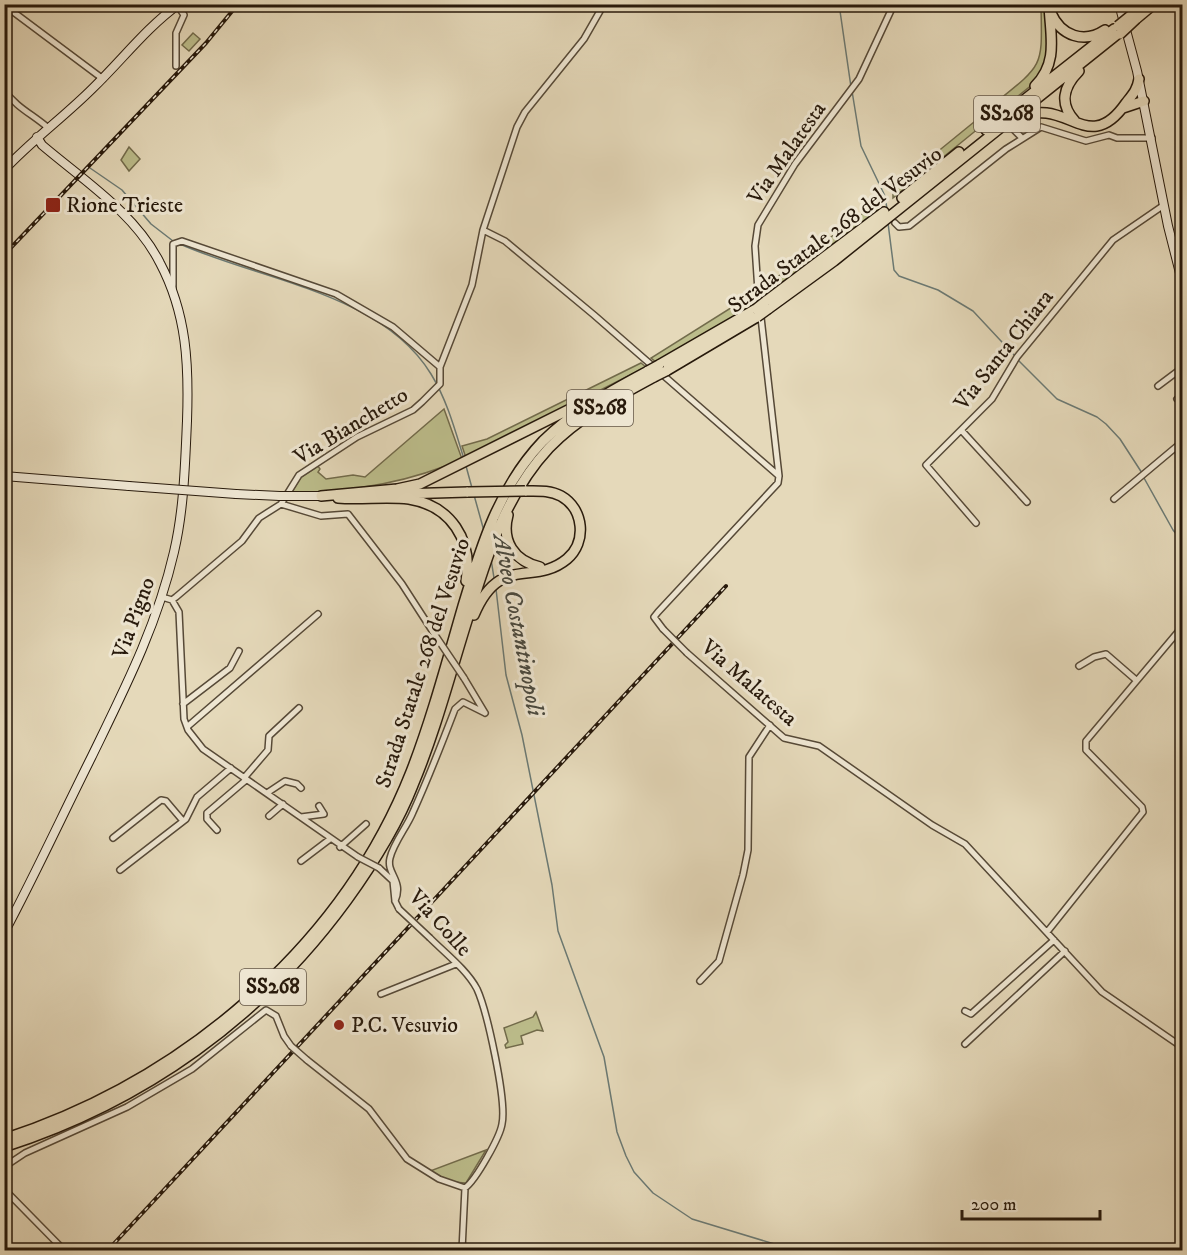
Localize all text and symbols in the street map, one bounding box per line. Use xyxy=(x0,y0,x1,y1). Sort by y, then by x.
street label: Via Malatesta xyxy=(741,96,832,210)
road number: SS268 xyxy=(974,96,1040,132)
street label: Strada Statale 268 del Vesuvio xyxy=(723,141,947,319)
place label: Rione Trieste xyxy=(66,192,183,219)
marker: Rione Trieste xyxy=(44,196,62,214)
street label: Via Santa Chiara xyxy=(948,284,1060,416)
street label: Via Bianchetto xyxy=(288,381,413,471)
road number: SS268 xyxy=(567,390,633,426)
water label: Alveo Costantinopoli xyxy=(485,528,551,720)
street label: Strada Statale 268 del Vesuvio xyxy=(370,535,476,791)
street label: Via Pigno xyxy=(106,574,161,663)
street label: Via Malatesta xyxy=(695,633,803,733)
street label: Via Colle xyxy=(402,883,477,962)
road number: SS268 xyxy=(240,969,306,1005)
place label: P.C. Vesuvio xyxy=(351,1012,458,1039)
marker: P.C. Vesuvio xyxy=(332,1018,346,1032)
scale bar xyxy=(962,1183,1100,1221)
text: 200 m xyxy=(971,1194,1017,1216)

